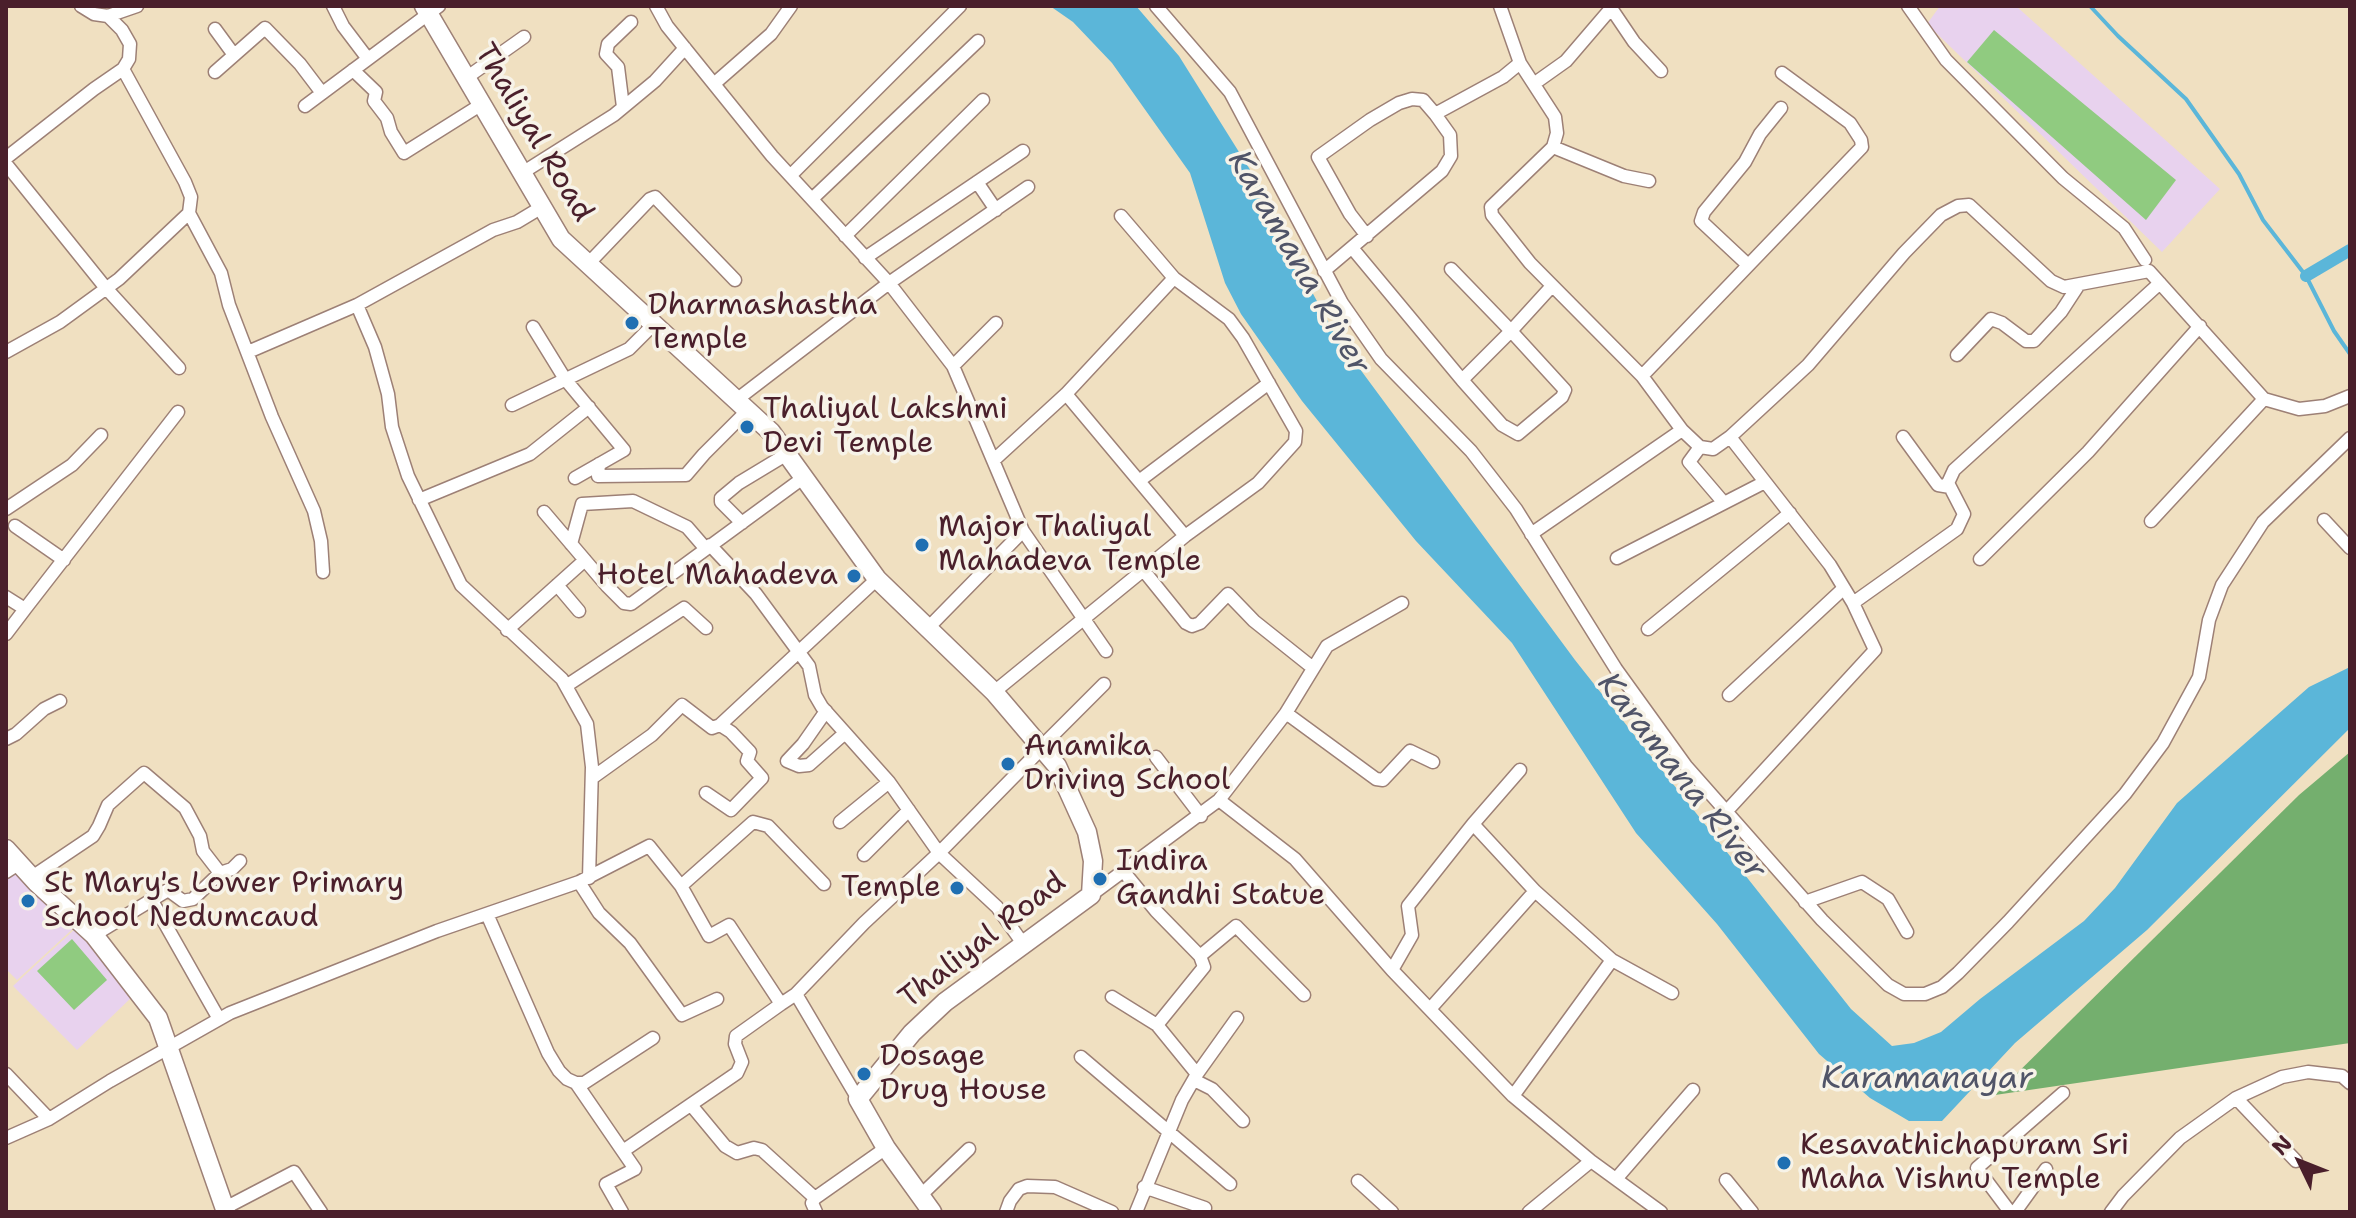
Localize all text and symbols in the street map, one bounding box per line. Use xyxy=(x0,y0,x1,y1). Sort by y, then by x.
street label: Thaliyal Road xyxy=(466,37,600,229)
water label: Karamana River xyxy=(1218,144,1378,382)
place label: Dharmashastha Temple xyxy=(648,288,877,358)
marker: Dharmashastha Temple xyxy=(623,314,641,332)
place label: Thaliyal Lakshmi Devi Temple xyxy=(763,392,1008,462)
marker: Thaliyal Lakshmi Devi Temple xyxy=(738,418,756,436)
place label: Major Thaliyal Mahadeva Temple xyxy=(938,510,1202,580)
marker: Major Thaliyal Mahadeva Temple xyxy=(913,536,931,554)
place label: Hotel Mahadeva xyxy=(597,558,838,594)
marker: Hotel Mahadeva xyxy=(845,567,863,585)
water label: Karamana River xyxy=(1588,666,1774,888)
place label: Anamika Driving School xyxy=(1024,729,1230,800)
marker: Anamika Driving School xyxy=(999,755,1017,773)
place label: Indira Gandhi Statue xyxy=(1116,844,1325,914)
street label: Thaliyal Road xyxy=(893,865,1073,1017)
place label: St Mary's Lower Primary School Nedumcaud xyxy=(44,866,404,936)
place label: Temple xyxy=(841,870,941,906)
marker: Indira Gandhi Statue xyxy=(1091,870,1109,888)
marker: Temple xyxy=(948,879,966,897)
marker: St Mary's Lower Primary School Nedumcaud xyxy=(19,892,37,910)
place label: Dosage Drug House xyxy=(880,1039,1047,1110)
water label: Karamanayar xyxy=(1821,1061,2033,1099)
marker: Dosage Drug House xyxy=(855,1065,873,1083)
north arrow xyxy=(2260,1122,2340,1202)
place label: Kesavathichapuram Sri Maha Vishnu Temple xyxy=(1800,1128,2129,1198)
text: N xyxy=(2266,1129,2299,1162)
marker: Kesavathichapuram Sri Maha Vishnu Temple xyxy=(1775,1154,1793,1172)

